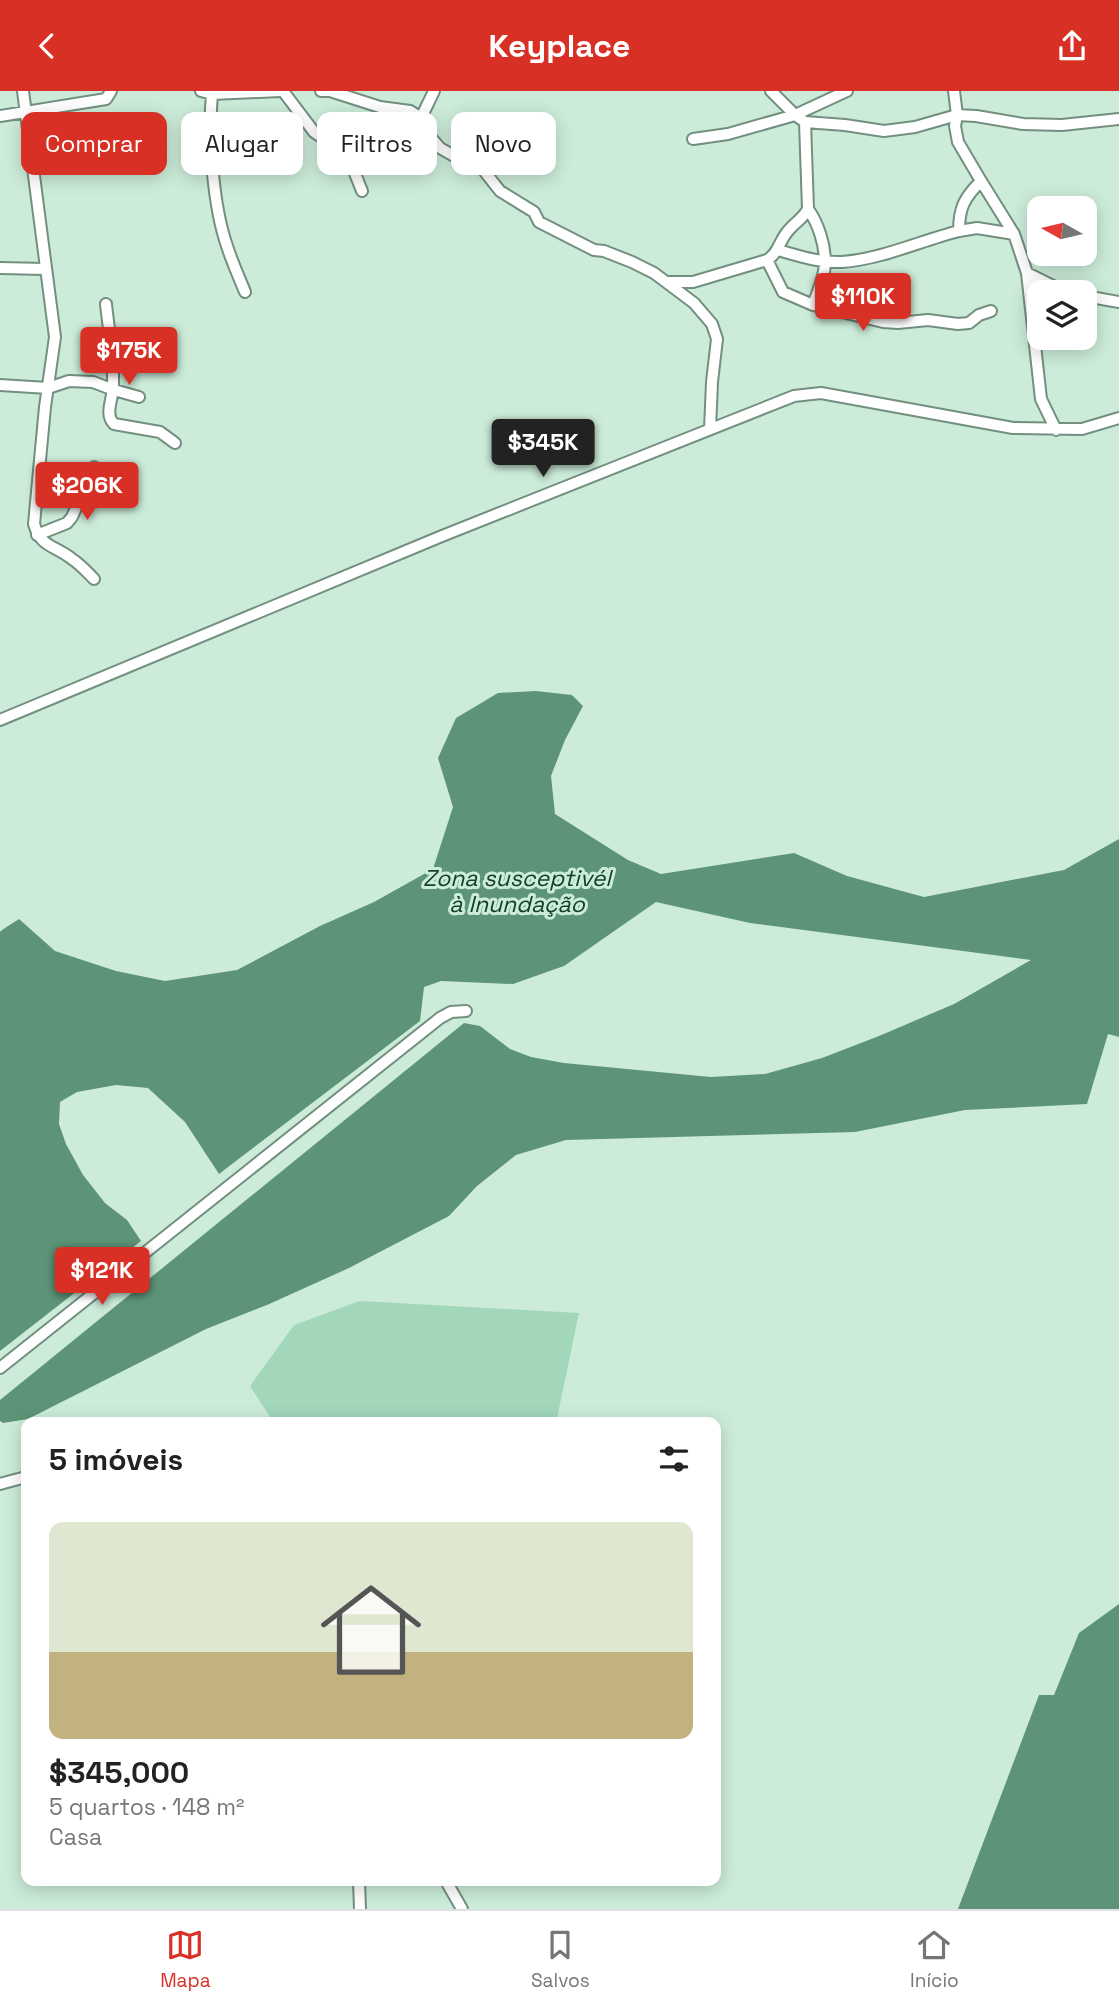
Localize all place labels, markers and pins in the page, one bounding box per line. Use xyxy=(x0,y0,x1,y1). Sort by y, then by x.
pin: $110K xyxy=(814,273,912,333)
pin: $175K xyxy=(80,327,178,387)
pin: $345K xyxy=(494,419,592,479)
pin: $206K xyxy=(38,463,136,522)
pin: $121K xyxy=(53,1247,151,1307)

